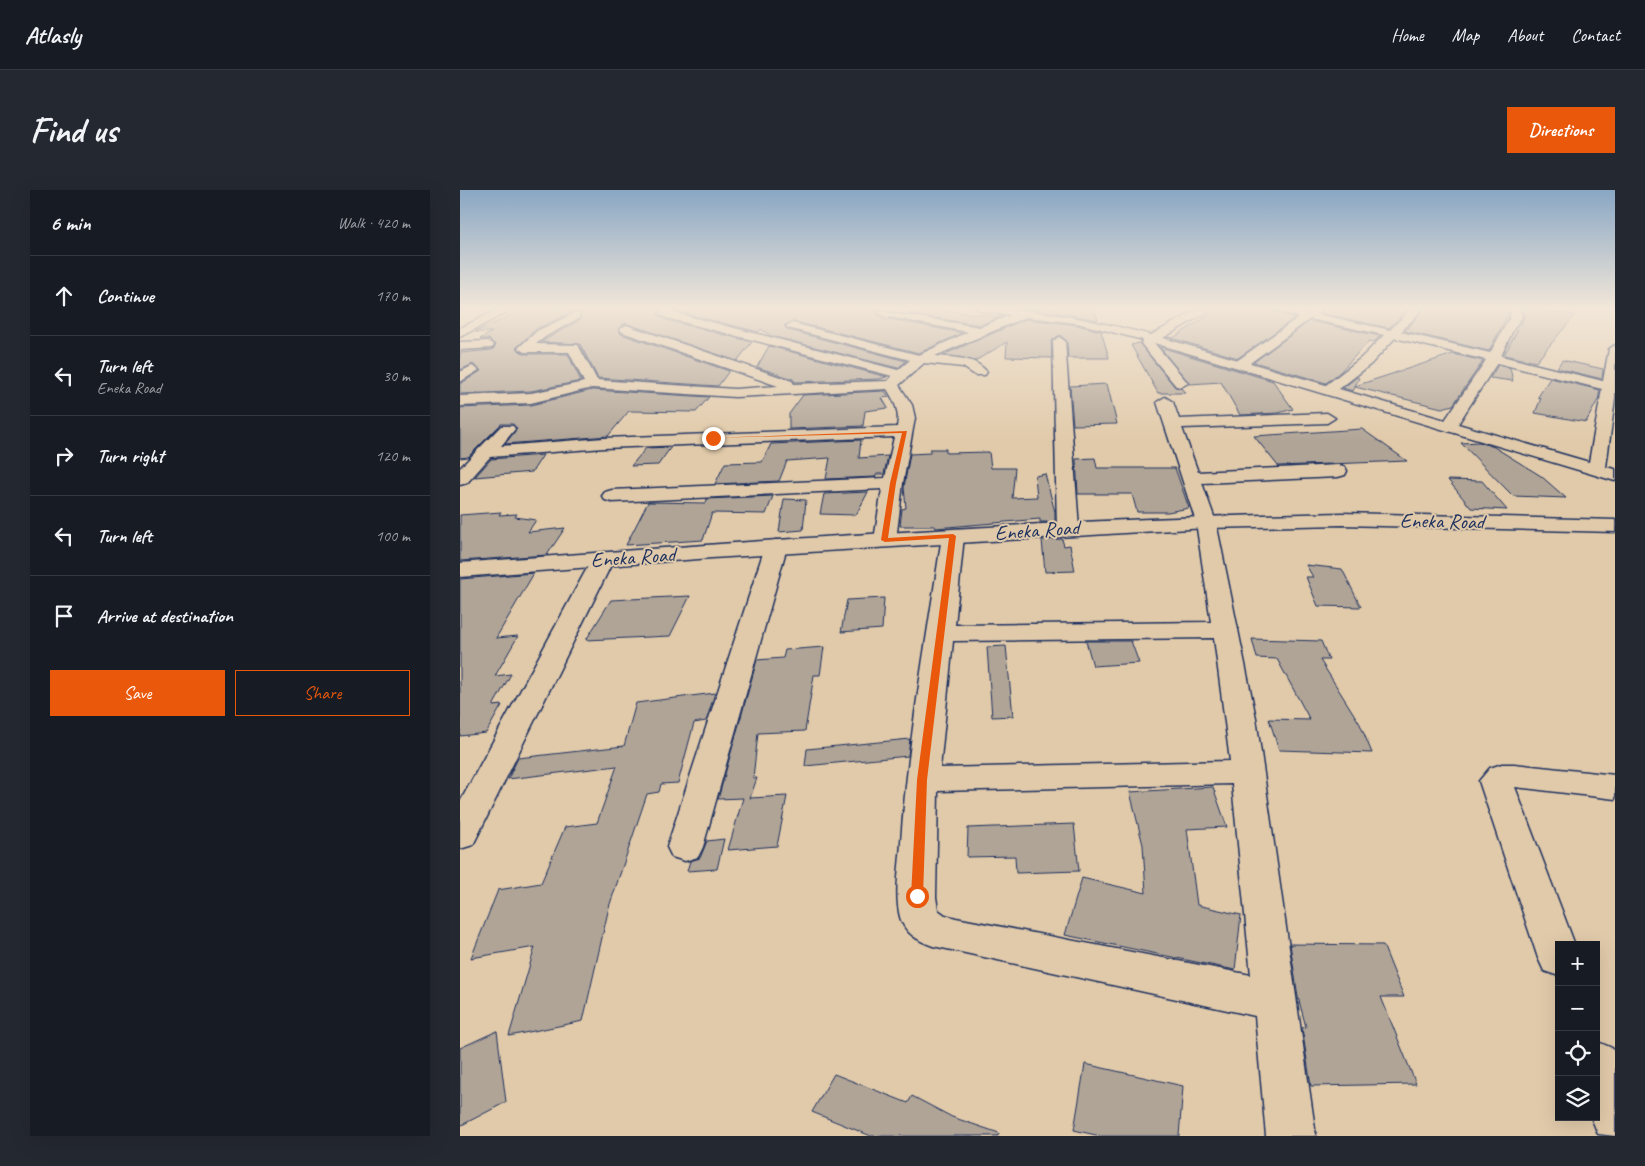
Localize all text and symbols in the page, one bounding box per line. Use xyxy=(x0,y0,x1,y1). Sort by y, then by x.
text: Atlasly xyxy=(25,20,81,50)
text: Home xyxy=(1391,24,1424,46)
text: Map xyxy=(1452,24,1479,46)
text: About xyxy=(1507,24,1543,46)
text: Contact xyxy=(1571,24,1620,46)
button: Directions xyxy=(1507,107,1615,153)
text: Find us xyxy=(30,108,117,153)
text: 6 min xyxy=(50,210,91,236)
text: Walk · 420 m xyxy=(338,213,410,233)
icon: ahead xyxy=(50,282,78,310)
text: Continue xyxy=(97,284,154,308)
text: 170 m xyxy=(376,286,410,306)
text: Turn left xyxy=(97,354,152,378)
icon: left xyxy=(50,362,78,390)
text: 30 m xyxy=(383,366,410,386)
text: Eneka Road xyxy=(97,378,161,398)
route end xyxy=(702,427,725,450)
icon: right xyxy=(50,442,78,470)
text: Turn right xyxy=(97,444,164,468)
text: 120 m xyxy=(376,446,410,466)
street label: Eneka Road xyxy=(1400,507,1487,535)
street label: Eneka Road xyxy=(994,514,1083,546)
icon: left xyxy=(50,522,78,550)
text: Turn left xyxy=(97,524,152,548)
text: 100 m xyxy=(376,526,410,546)
street label: Eneka Road xyxy=(590,541,679,573)
icon: arrive xyxy=(50,602,78,630)
text: Arrive at destination xyxy=(97,604,233,628)
button: Save xyxy=(50,670,225,716)
button: Share xyxy=(235,670,410,716)
route start xyxy=(906,885,929,908)
map controls xyxy=(1555,941,1600,1121)
button: + xyxy=(1555,941,1600,986)
button: − xyxy=(1555,986,1600,1031)
button: locate xyxy=(1555,1031,1600,1076)
button: layers xyxy=(1555,1076,1600,1121)

